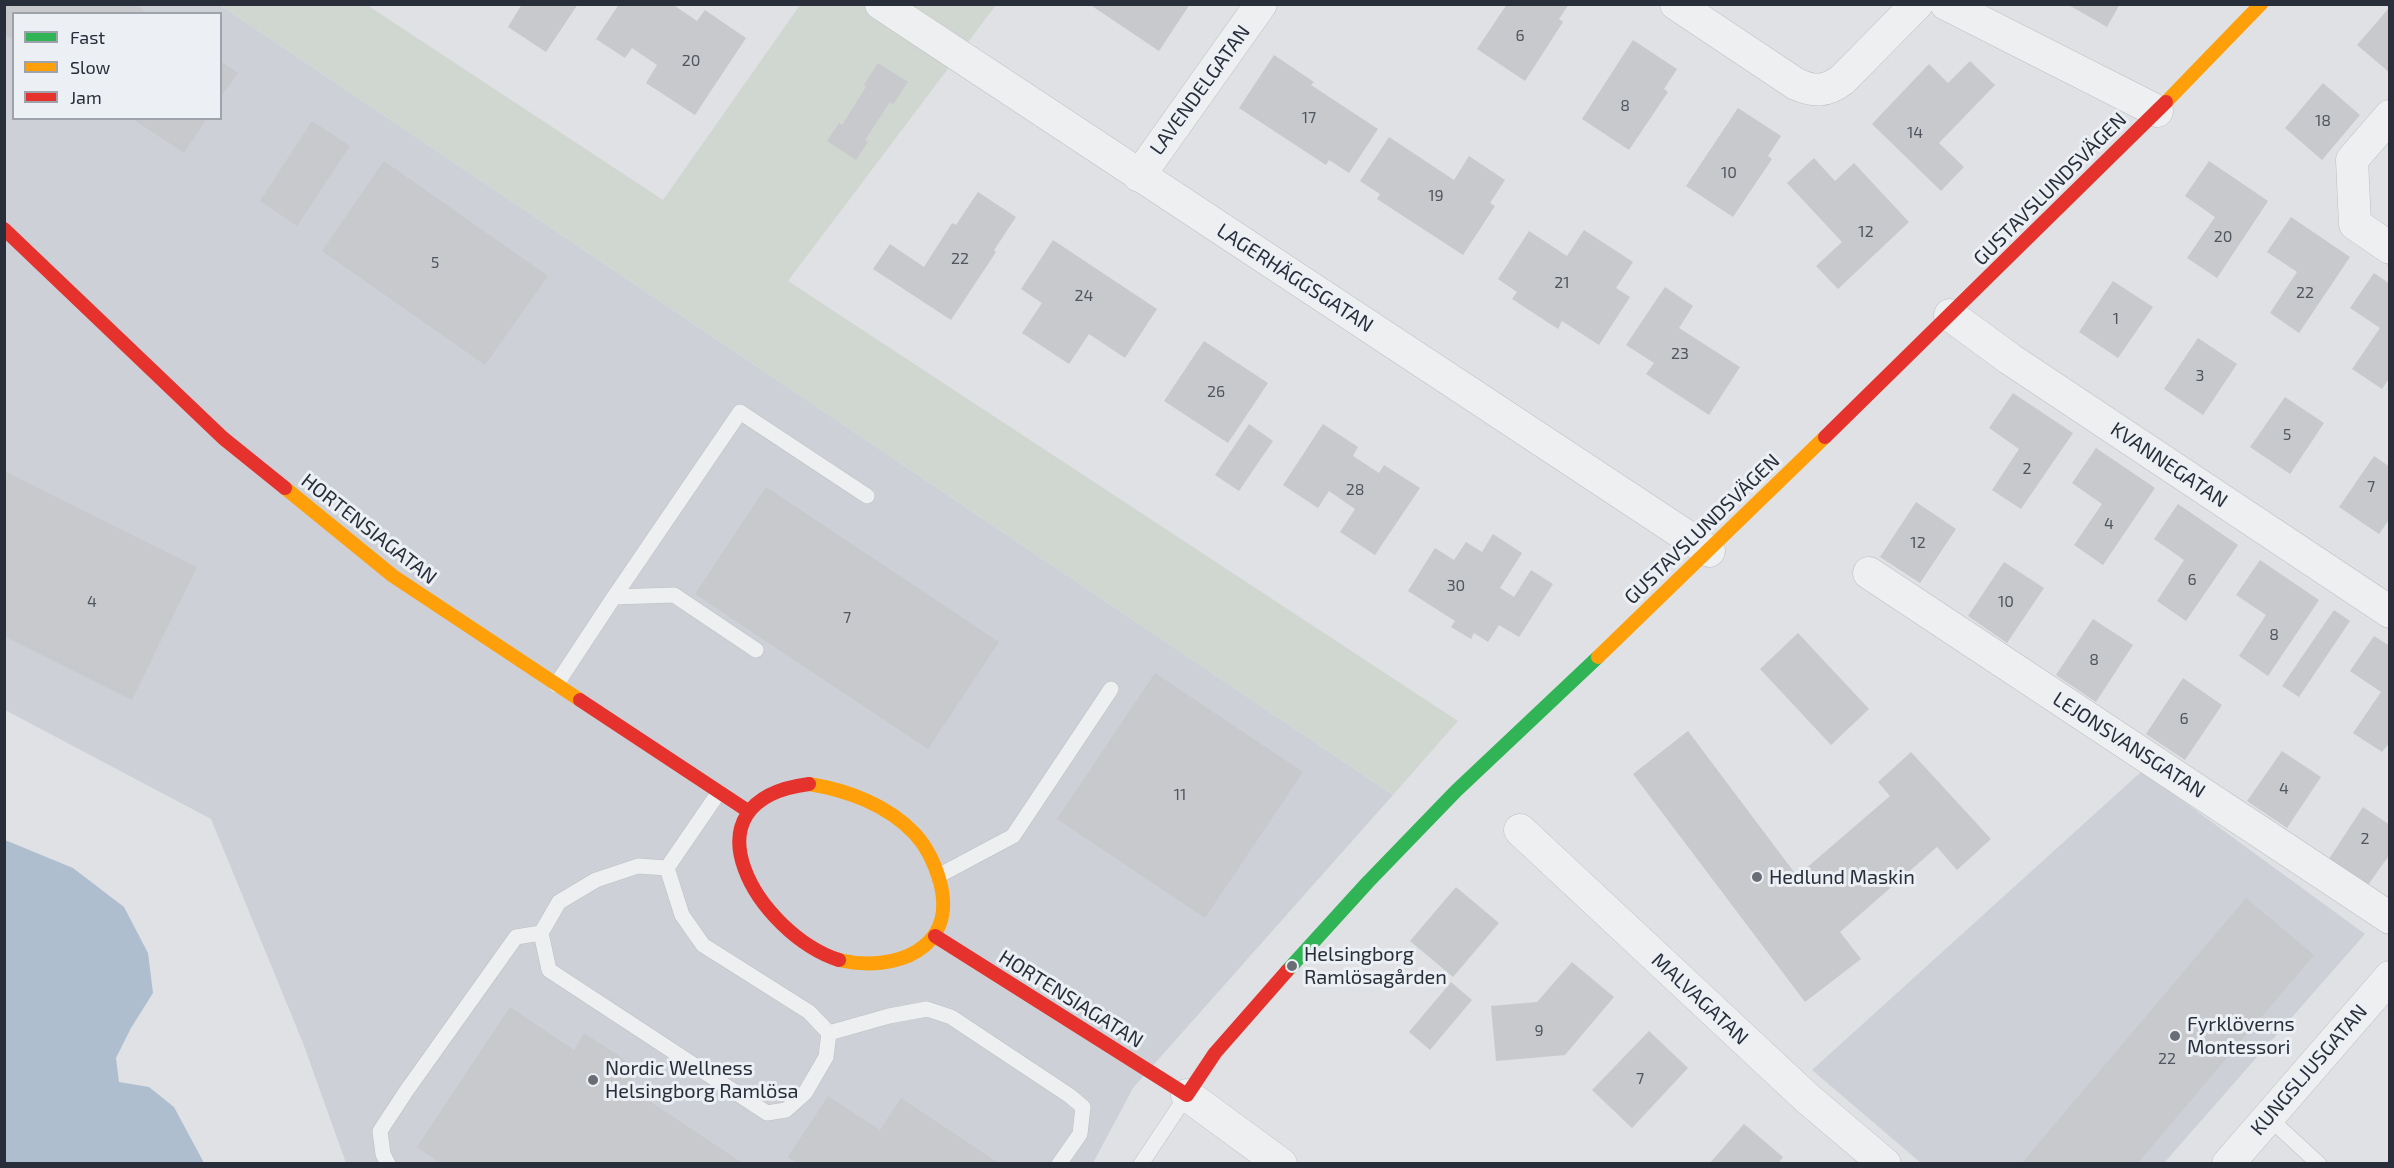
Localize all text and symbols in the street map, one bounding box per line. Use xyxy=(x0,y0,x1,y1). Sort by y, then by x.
legend xyxy=(12,12,222,120)
street label: LAVENDELGATAN xyxy=(1145,20,1255,160)
text: Fast xyxy=(70,26,105,48)
house number: 6 xyxy=(1515,26,1525,46)
house number: 20 xyxy=(682,51,700,71)
text: Slow xyxy=(70,56,110,78)
text: Jam xyxy=(70,86,102,108)
house number: 8 xyxy=(1620,96,1630,116)
house number: 17 xyxy=(1302,108,1316,128)
street label: GUSTAVSLUNDSVÄGEN xyxy=(1969,108,2131,270)
house number: 18 xyxy=(2315,111,2331,131)
house number: 14 xyxy=(1907,123,1923,143)
house number: 10 xyxy=(1721,163,1737,183)
house number: 19 xyxy=(1428,186,1444,206)
street label: LAGERHÄGGSGATAN xyxy=(1212,218,1378,338)
house number: 12 xyxy=(1858,222,1874,242)
house number: 20 xyxy=(2214,227,2232,247)
house number: 22 xyxy=(951,249,969,269)
house number: 5 xyxy=(431,253,439,273)
house number: 21 xyxy=(1554,273,1570,293)
house number: 22 xyxy=(2296,283,2314,303)
house number: 24 xyxy=(1075,286,1093,306)
house number: 1 xyxy=(2113,309,2119,329)
house number: 23 xyxy=(1671,344,1689,364)
house number: 3 xyxy=(2196,366,2204,386)
house number: 26 xyxy=(1207,382,1225,402)
street label: KVANNEGATAN xyxy=(2106,417,2232,513)
house number: 5 xyxy=(2283,425,2291,445)
street label: GUSTAVSLUNDSVÄGEN xyxy=(1619,449,1785,609)
house number: 2 xyxy=(2023,459,2031,479)
street label: HORTENSIAGATAN xyxy=(296,469,442,589)
house number: 7 xyxy=(2367,477,2375,497)
house number: 28 xyxy=(1346,480,1364,500)
house number: 4 xyxy=(2104,514,2114,534)
house number: 12 xyxy=(1910,533,1926,553)
house number: 6 xyxy=(2187,570,2197,590)
house number: 30 xyxy=(1447,576,1465,596)
house number: 4 xyxy=(87,592,97,612)
house number: 10 xyxy=(1998,592,2014,612)
house number: 7 xyxy=(843,608,851,628)
house number: 8 xyxy=(2269,625,2279,645)
house number: 8 xyxy=(2089,650,2099,670)
street label: LEJONSVANSGATAN xyxy=(2048,687,2210,803)
house number: 6 xyxy=(2179,709,2189,729)
house number: 4 xyxy=(2279,779,2289,799)
house number: 11 xyxy=(1174,785,1186,805)
house number: 2 xyxy=(2361,829,2369,849)
place label: Hedlund Maskin xyxy=(1769,865,1915,889)
marker: Hedlund Maskin xyxy=(1750,870,1764,884)
place label: Helsingborg Ramlösagården xyxy=(1304,942,1447,989)
street label: HORTENSIAGATAN xyxy=(995,945,1147,1053)
street label: MALVAGATAN xyxy=(1647,948,1753,1050)
marker: Helsingborg Ramlösagården xyxy=(1285,959,1299,973)
street label: KUNGSLJUSGATAN xyxy=(2246,1000,2372,1140)
place label: Fyrklöverns Montessori xyxy=(2187,1012,2295,1059)
house number: 9 xyxy=(1534,1021,1544,1041)
marker: Fyrklöverns Montessori xyxy=(2168,1029,2182,1043)
house number: 22 xyxy=(2158,1049,2176,1069)
place label: Nordic Wellness Helsingborg Ramlösa xyxy=(605,1056,799,1103)
house number: 7 xyxy=(1636,1069,1644,1089)
marker: Nordic Wellness Helsingborg Ramlösa xyxy=(586,1073,600,1087)

